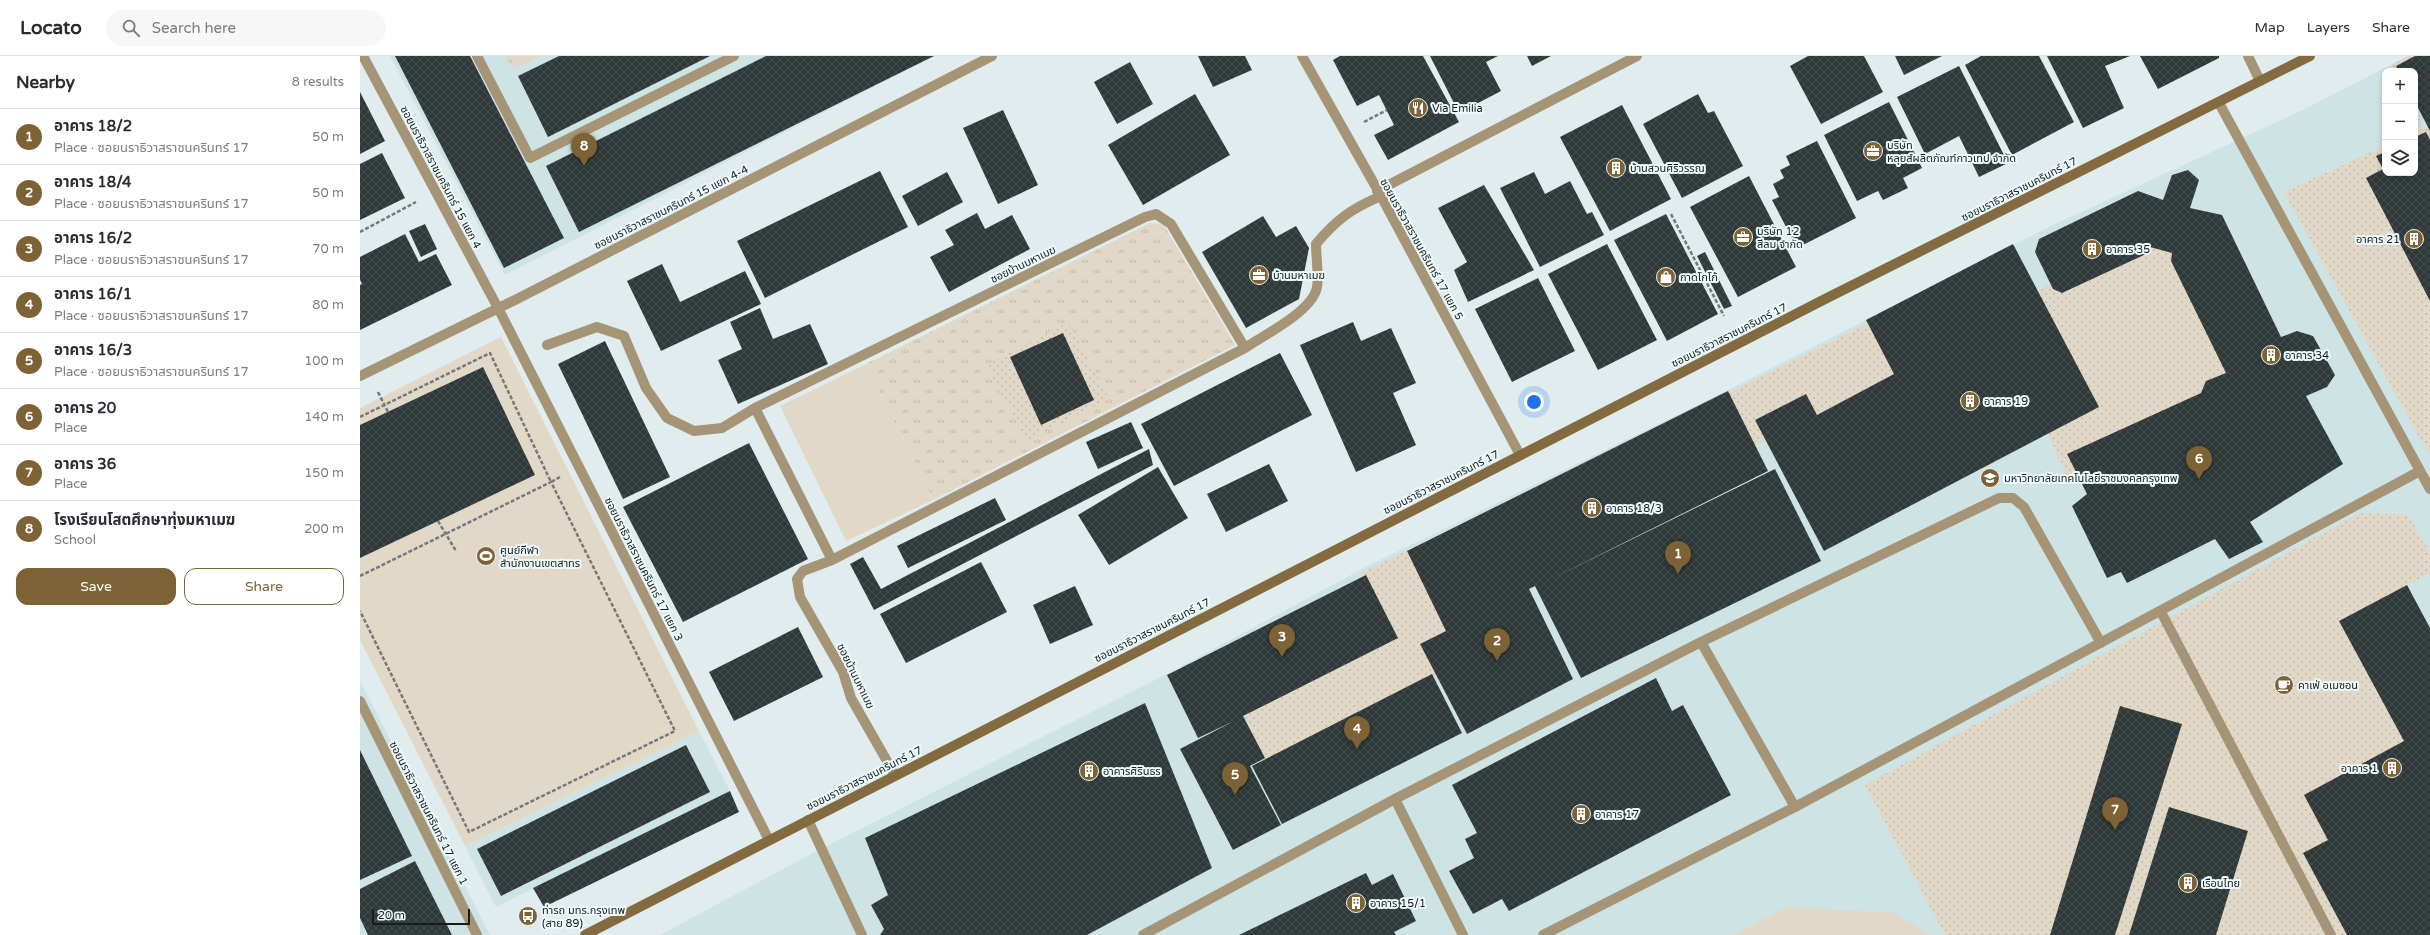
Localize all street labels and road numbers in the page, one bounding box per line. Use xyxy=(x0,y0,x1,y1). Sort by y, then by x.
street label: ซอยนราธิวาสราชนครินทร์ 15 แยก 4 xyxy=(397,104,484,251)
street label: ซอยนราธิวาสราชนครินทร์ 17 xyxy=(1959,155,2079,224)
street label: ซอยนราธิวาสราชนครินทร์ 15 แยก 4-4 xyxy=(592,163,751,252)
street label: ซอยนราธิวาสราชนครินทร์ 17 แยก 5 xyxy=(1377,176,1466,322)
street label: ซอยบ้านมหาเมฆ xyxy=(988,243,1058,286)
street label: ซอยนราธิวาสราชนครินทร์ 17 xyxy=(1669,301,1789,370)
street label: ซอยนราธิวาสราชนครินทร์ 17 xyxy=(1381,448,1501,517)
street label: ซอยนราธิวาสราชนครินทร์ 17 แยก 3 xyxy=(602,495,686,643)
street label: ซอยนราธิวาสราชนครินทร์ 17 xyxy=(1092,596,1212,665)
street label: ซอยบ้านมหาเมฆ xyxy=(834,641,877,711)
street label: ซอยนราธิวาสราชนครินทร์ 17 แยก 1 xyxy=(387,739,471,887)
street label: ซอยนราธิวาสราชนครินทร์ 17 xyxy=(804,744,924,813)

